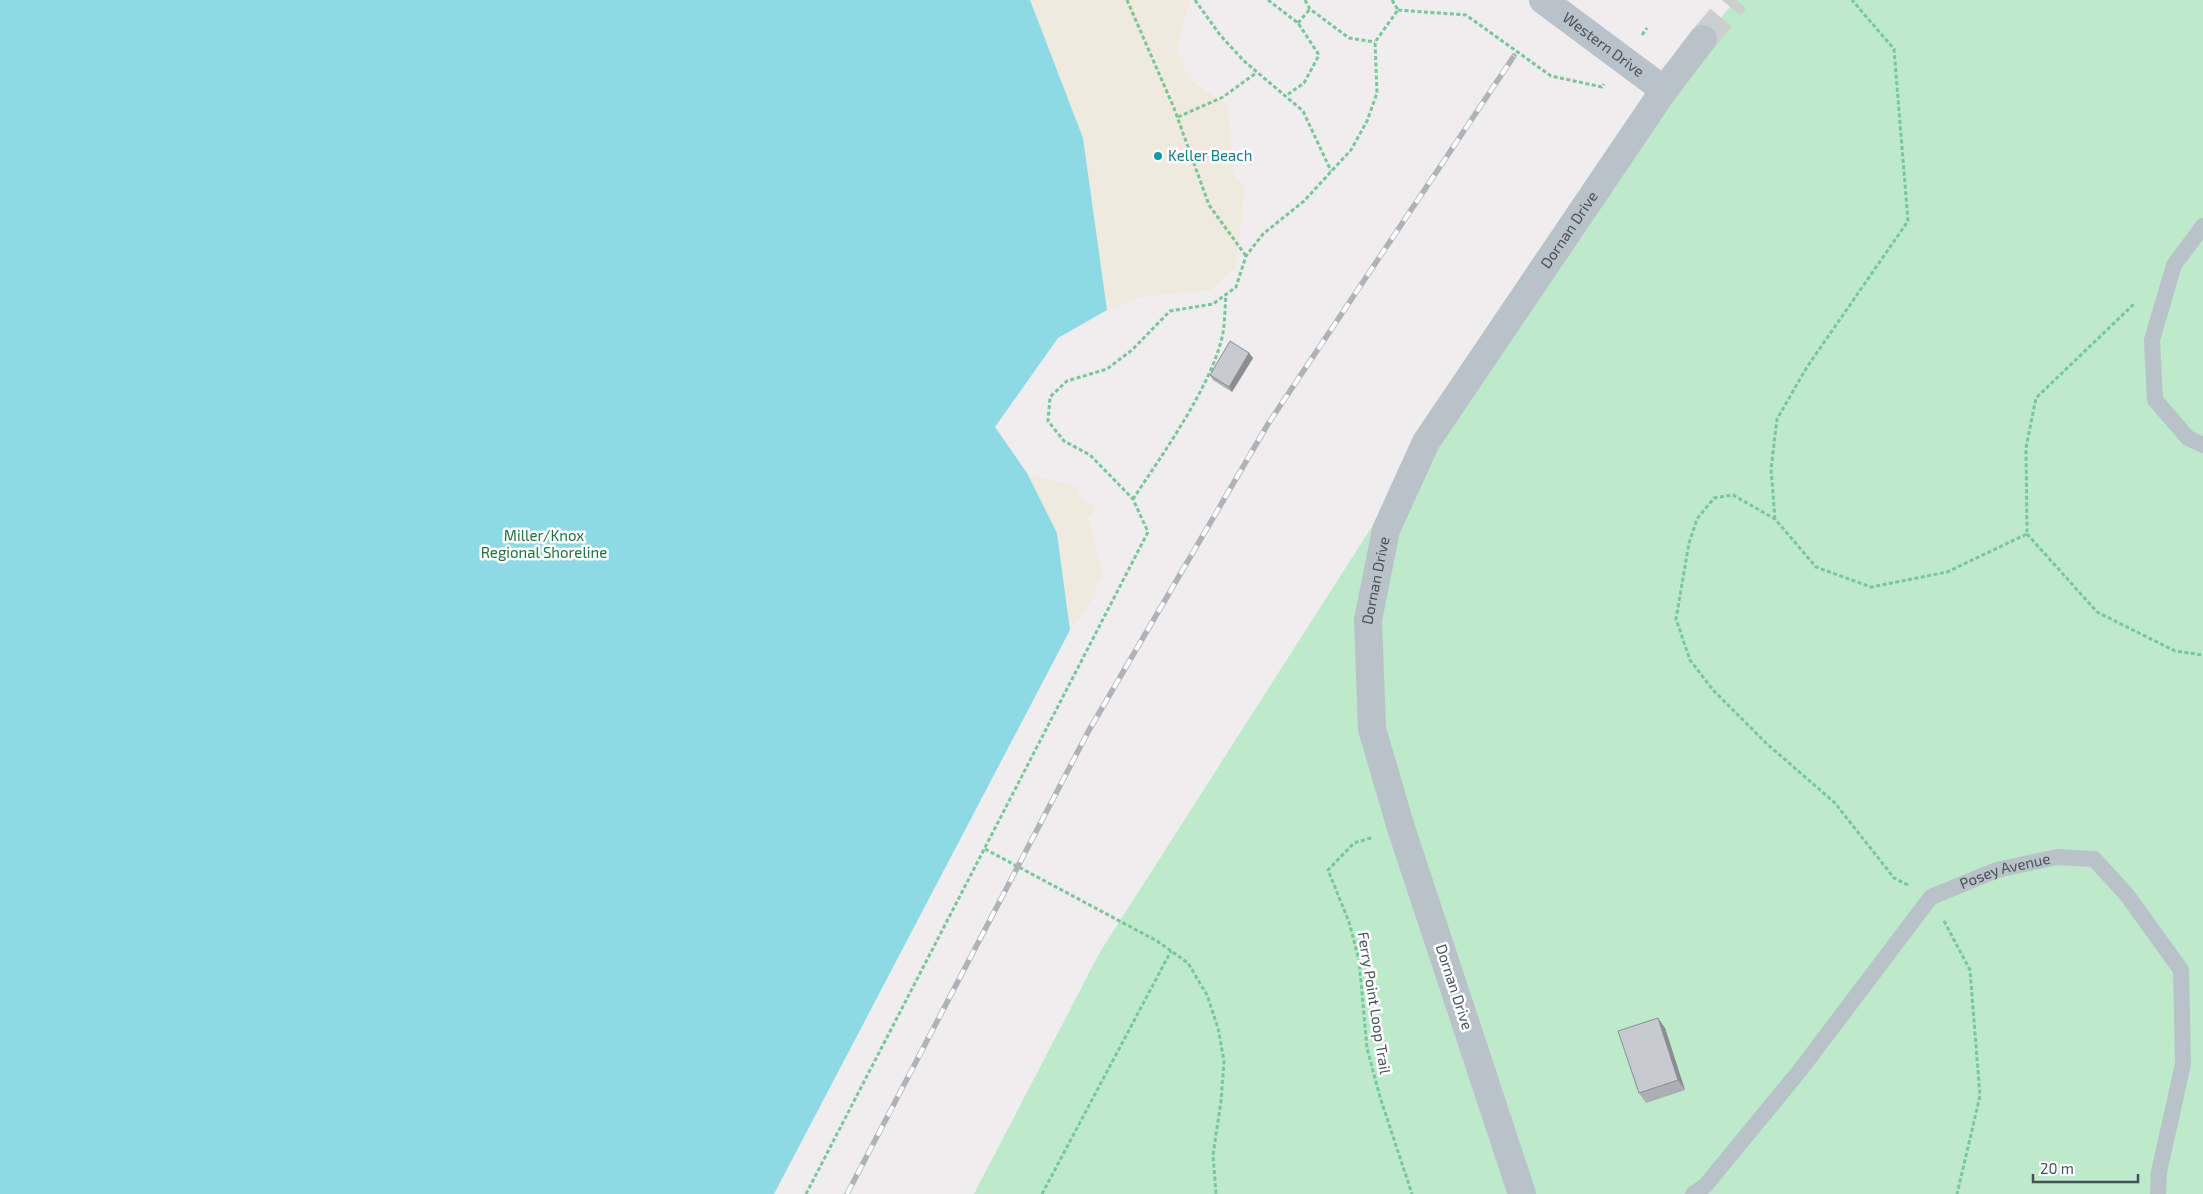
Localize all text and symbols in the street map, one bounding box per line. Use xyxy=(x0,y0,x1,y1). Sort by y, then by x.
street label: Western Drive xyxy=(1559,8,1648,80)
place label: Keller Beach xyxy=(1168,146,1252,164)
marker: Keller Beach xyxy=(1152,150,1164,162)
street label: Dornan Drive xyxy=(1536,188,1601,271)
park label: Miller/Knox Regional Shoreline xyxy=(481,526,607,561)
street label: Dornan Drive xyxy=(1357,535,1392,626)
street label: Posey Avenue xyxy=(1957,849,2052,892)
street label: Ferry Point Loop Trail xyxy=(1355,930,1395,1076)
street label: Dornan Drive xyxy=(1433,942,1477,1032)
scale bar xyxy=(2033,1152,2138,1184)
text: 20 m xyxy=(2040,1159,2074,1177)

